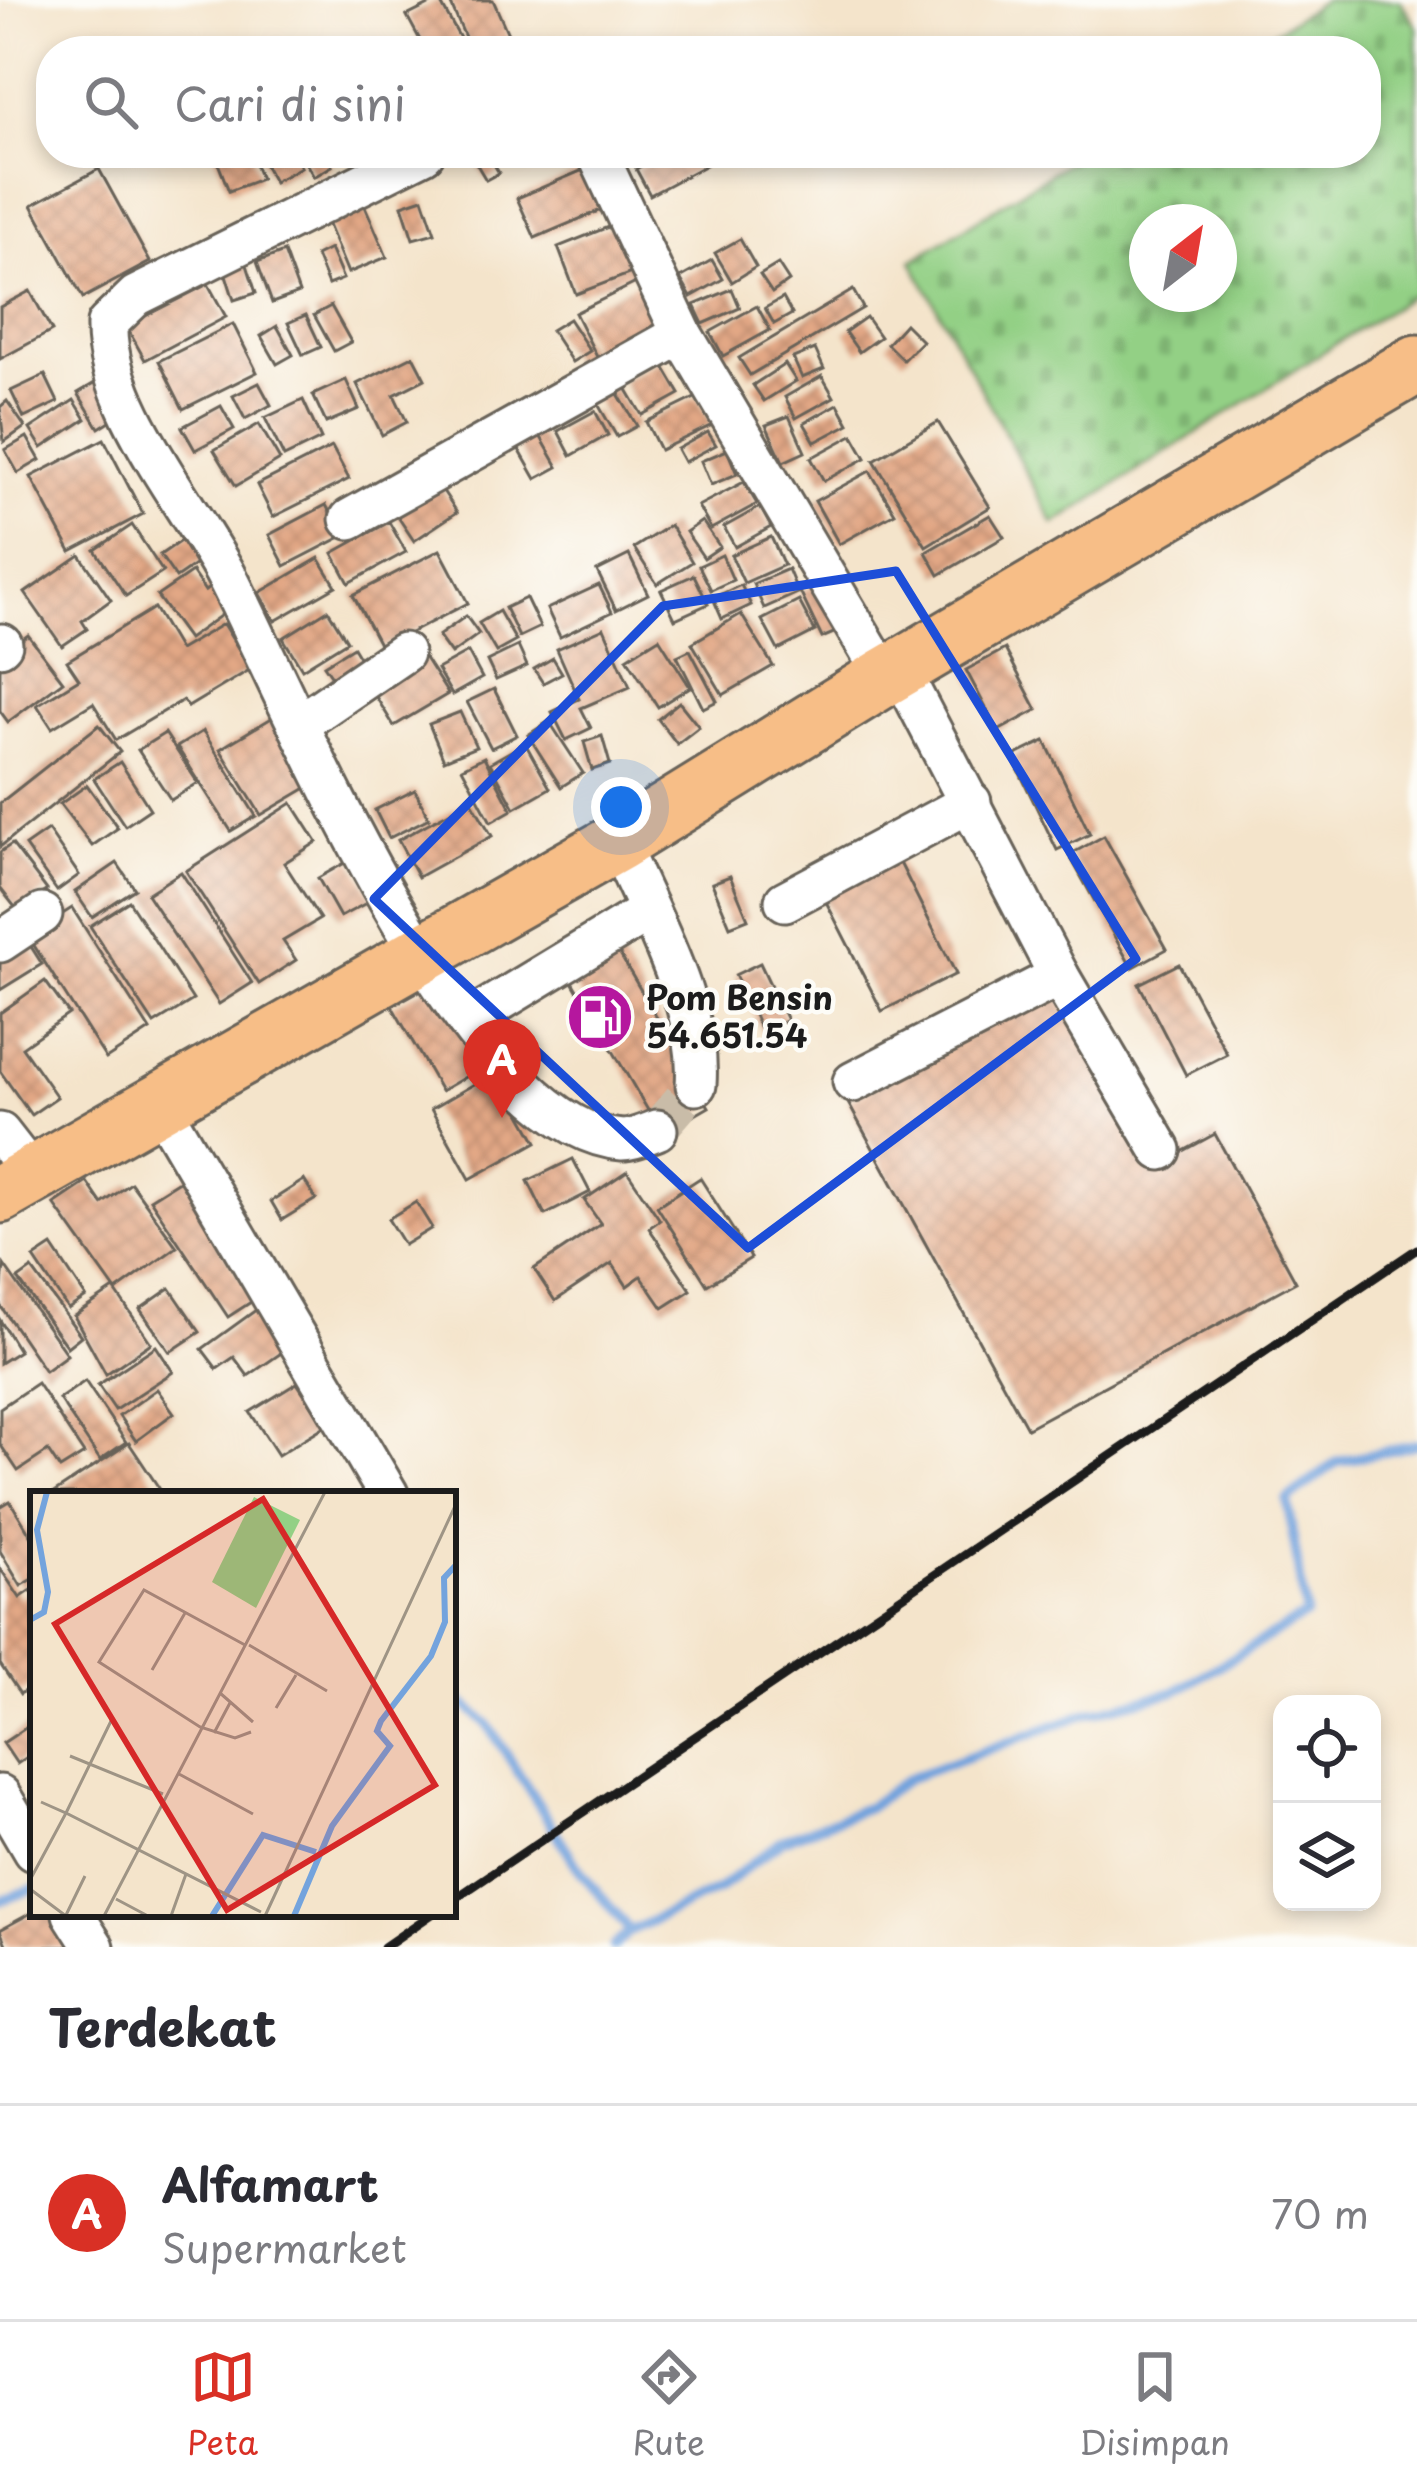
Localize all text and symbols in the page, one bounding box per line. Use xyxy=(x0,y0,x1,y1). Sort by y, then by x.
search box xyxy=(36,36,1381,168)
text: Cari di sini xyxy=(174,68,406,136)
icon: search xyxy=(78,69,144,135)
north arrow xyxy=(1129,204,1237,312)
your location xyxy=(591,777,651,837)
place label: Pom Bensin 54.651.54 xyxy=(646,971,833,1059)
fuel station icon: Pom Bensin 54.651.54 xyxy=(565,982,635,1052)
pin: A xyxy=(463,1019,541,1118)
inset map xyxy=(30,1491,456,1917)
map controls xyxy=(1273,1695,1381,1911)
button: locate xyxy=(1273,1695,1381,1803)
button: layers xyxy=(1273,1803,1381,1911)
text: Terdekat xyxy=(48,1987,277,2064)
text: Alfamart xyxy=(162,2149,379,2217)
text: A xyxy=(72,2183,102,2242)
text: 70 m xyxy=(1271,2183,1369,2242)
text: Supermarket xyxy=(162,2217,407,2276)
tab: Peta xyxy=(187,2344,258,2466)
tab: Rute xyxy=(632,2344,705,2466)
tab: Disimpan xyxy=(1079,2344,1230,2466)

